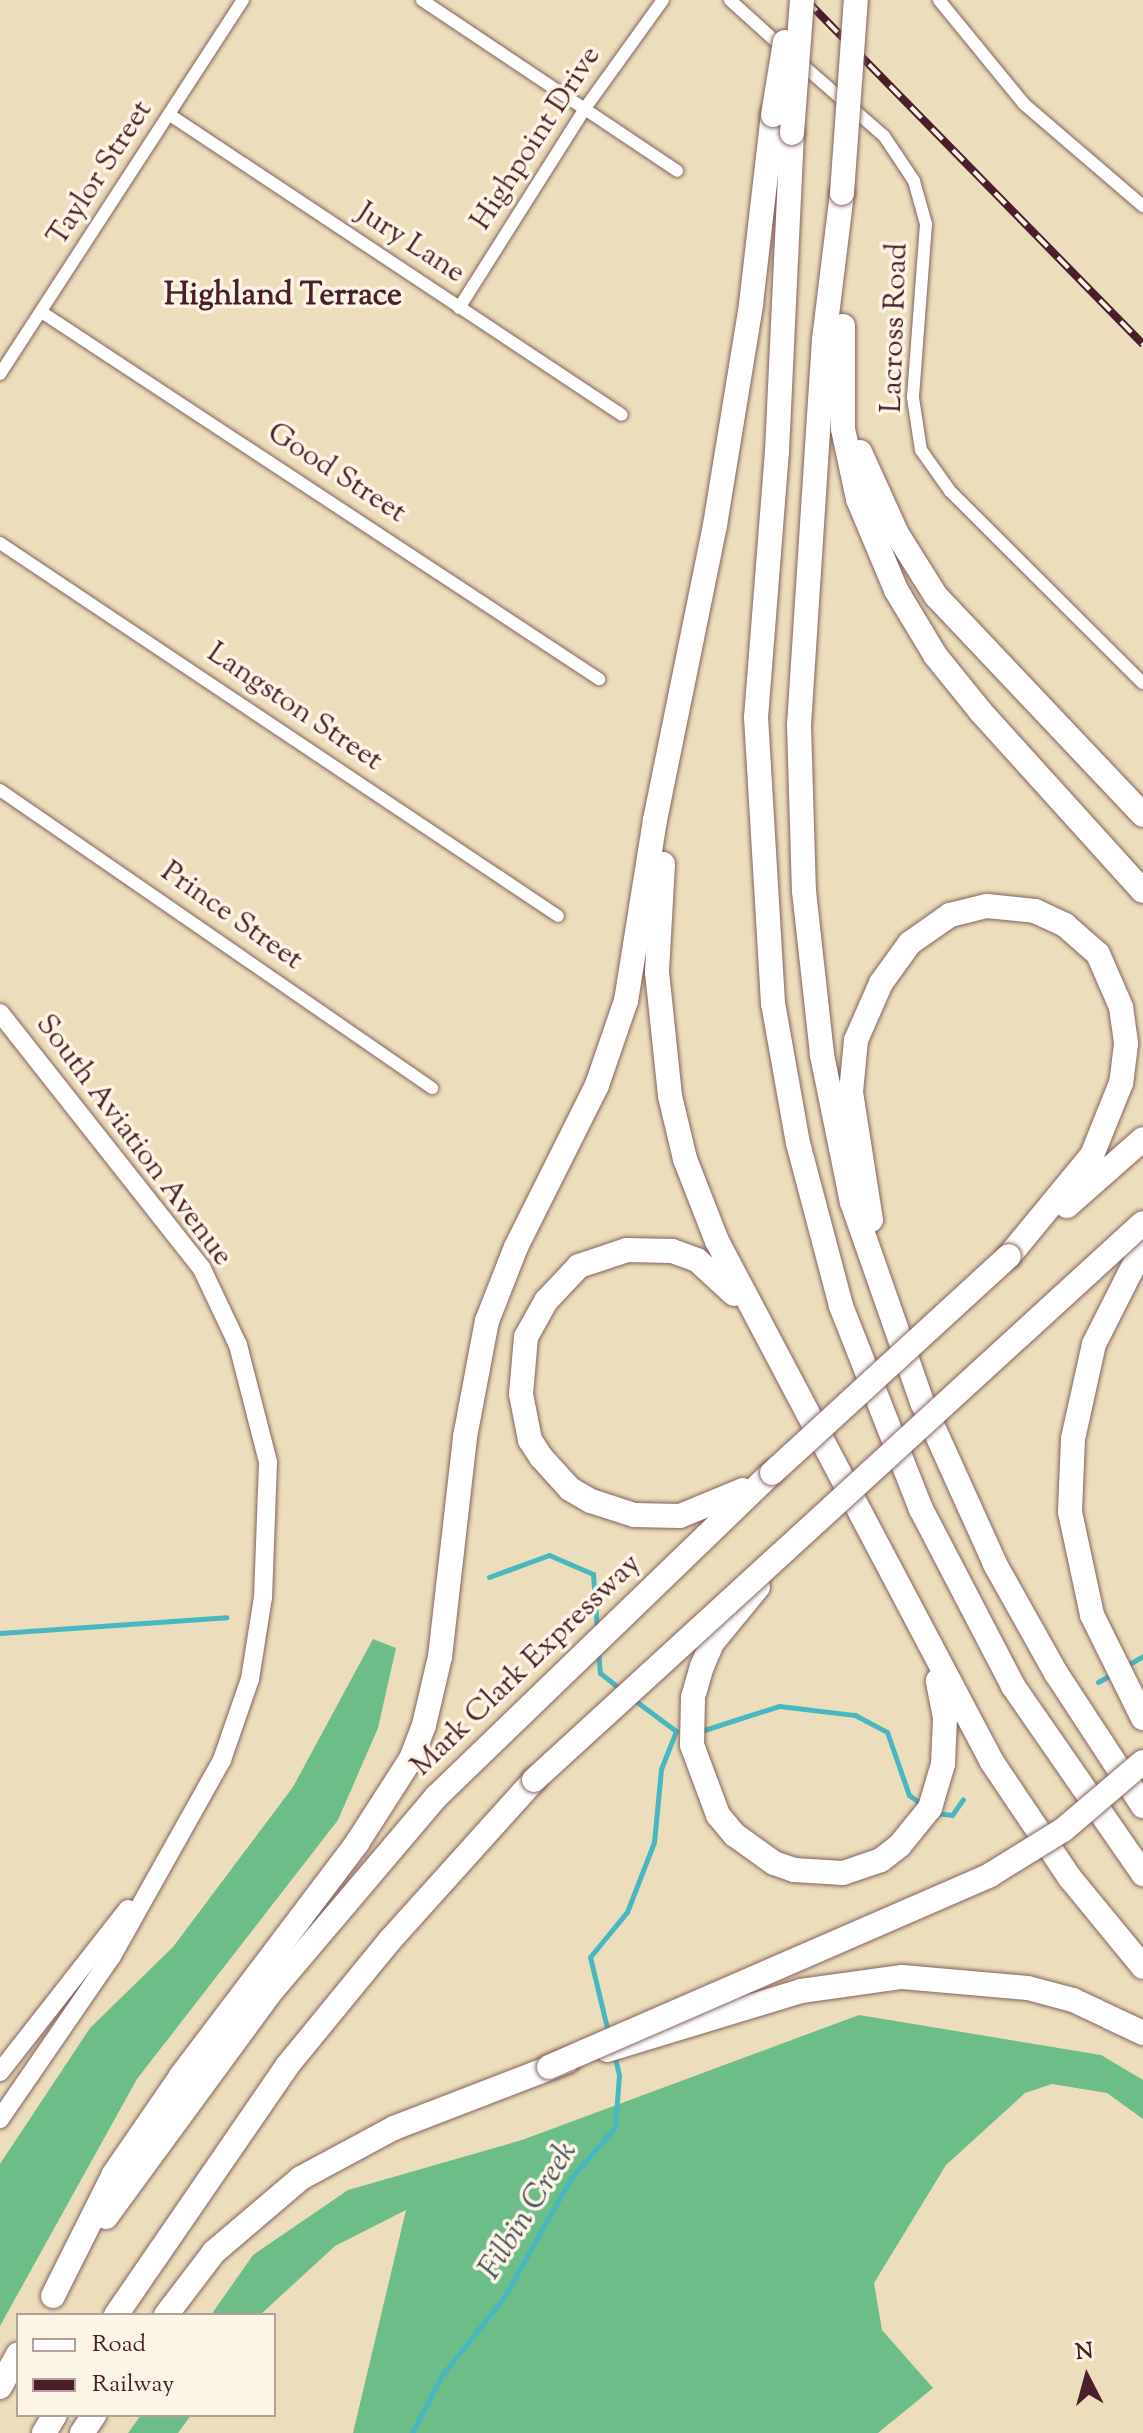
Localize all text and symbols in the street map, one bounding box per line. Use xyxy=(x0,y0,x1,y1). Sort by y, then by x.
street label: Highpoint Drive xyxy=(464,40,610,238)
street label: Taylor Street xyxy=(41,94,161,254)
street label: Jury Lane xyxy=(349,196,471,292)
street label: Lacross Road xyxy=(875,242,917,414)
district label: Highland Terrace xyxy=(164,277,402,315)
street label: Good Street xyxy=(260,416,412,532)
street label: Langston Street xyxy=(199,636,389,780)
street label: Prince Street xyxy=(153,855,309,979)
street label: South Aviation Avenue xyxy=(27,1008,239,1274)
street label: Mark Clark Expressway xyxy=(405,1547,649,1785)
water label: Filbin Creek xyxy=(472,2135,586,2287)
legend xyxy=(16,2313,276,2417)
text: Road xyxy=(92,2328,146,2362)
text: N xyxy=(1074,2336,1095,2370)
north arrow xyxy=(1047,2337,1127,2417)
text: Railway xyxy=(92,2368,174,2402)

